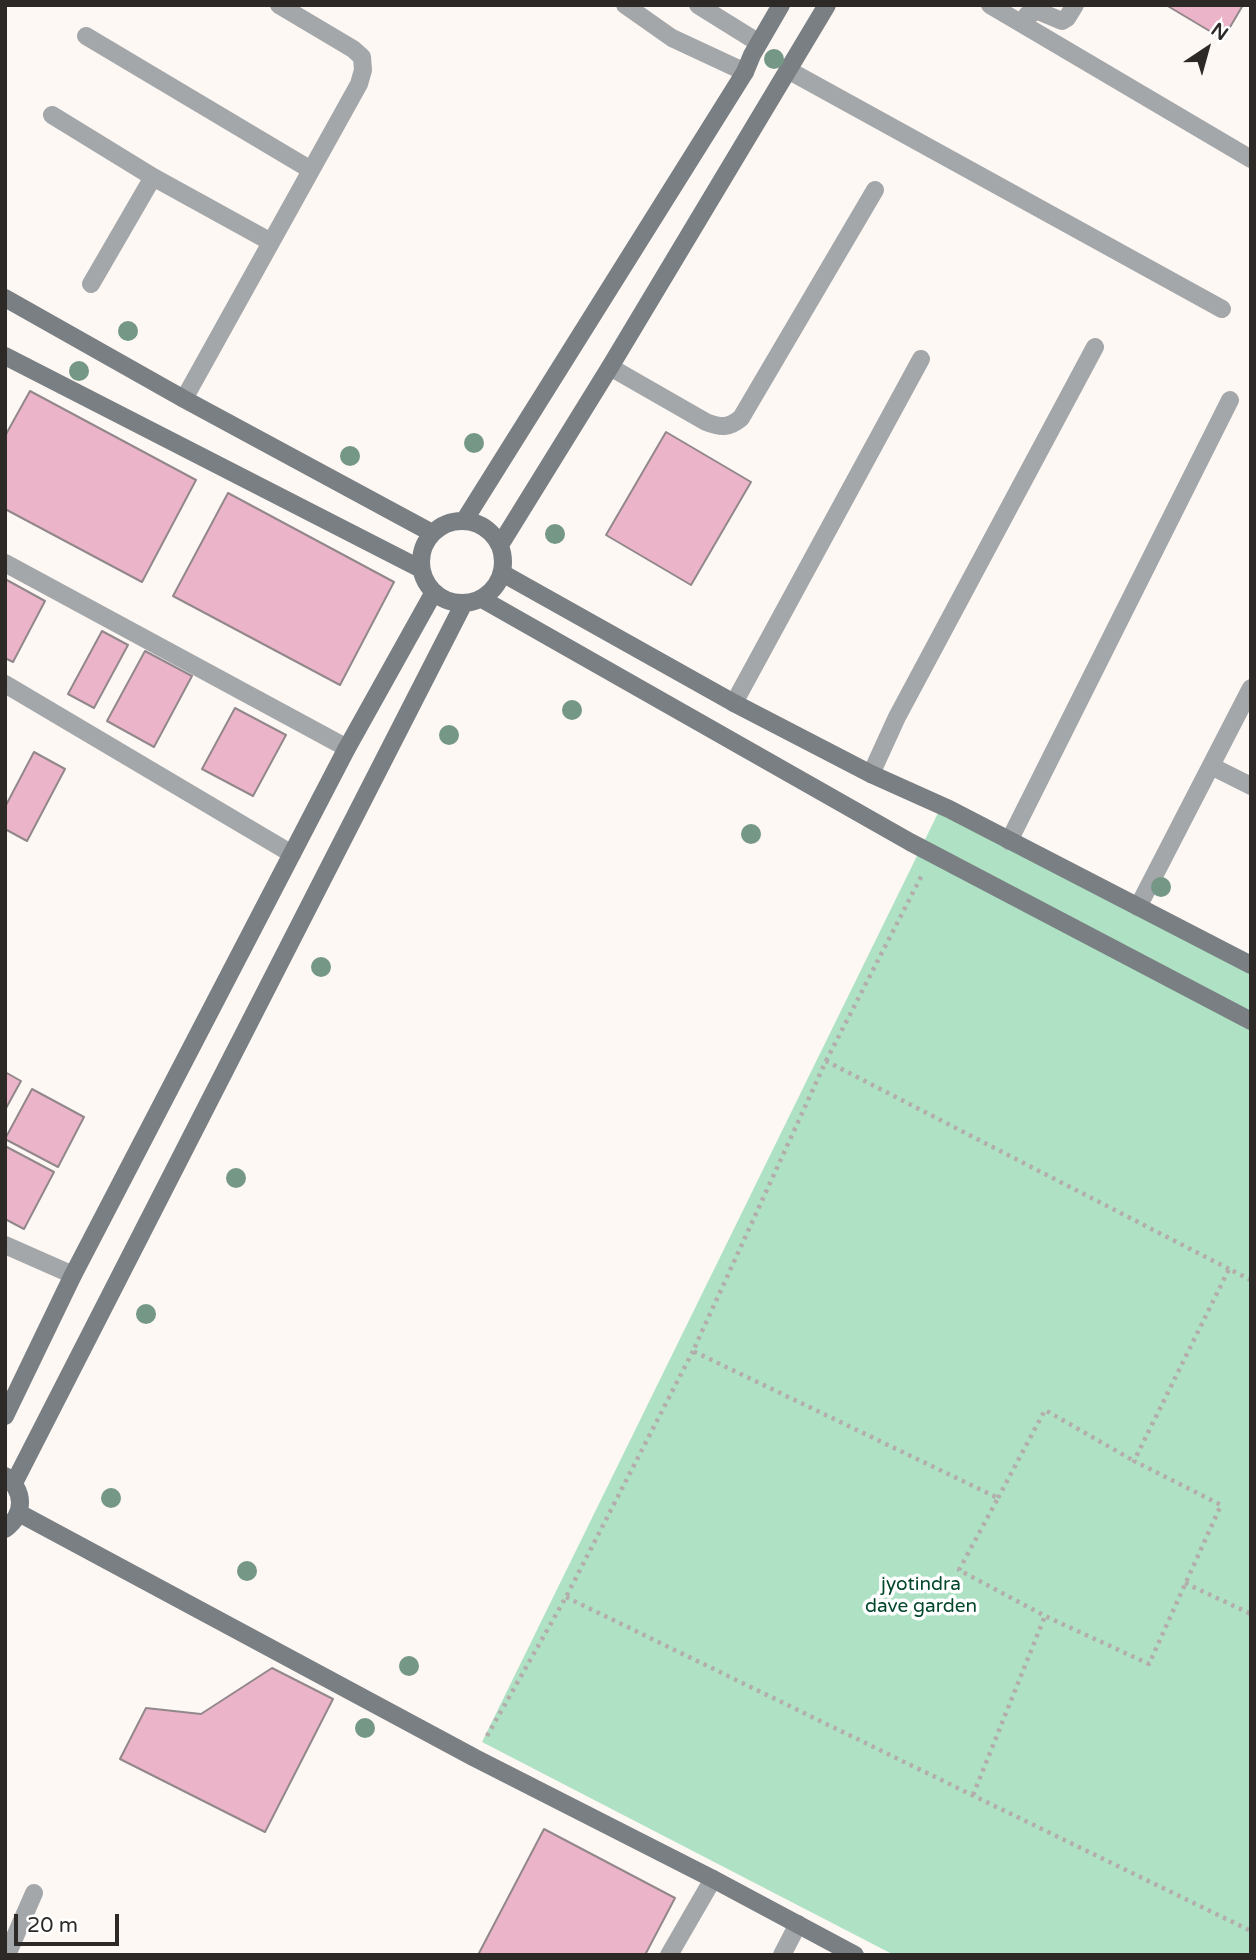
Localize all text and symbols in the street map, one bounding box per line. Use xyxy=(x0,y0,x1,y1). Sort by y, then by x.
north arrow xyxy=(1172,14,1242,84)
text: N xyxy=(1207,19,1232,45)
park label: jyotindra dave garden xyxy=(865,1574,977,1618)
scale bar xyxy=(18,1900,122,1944)
text: 20 m xyxy=(27,1913,78,1938)

